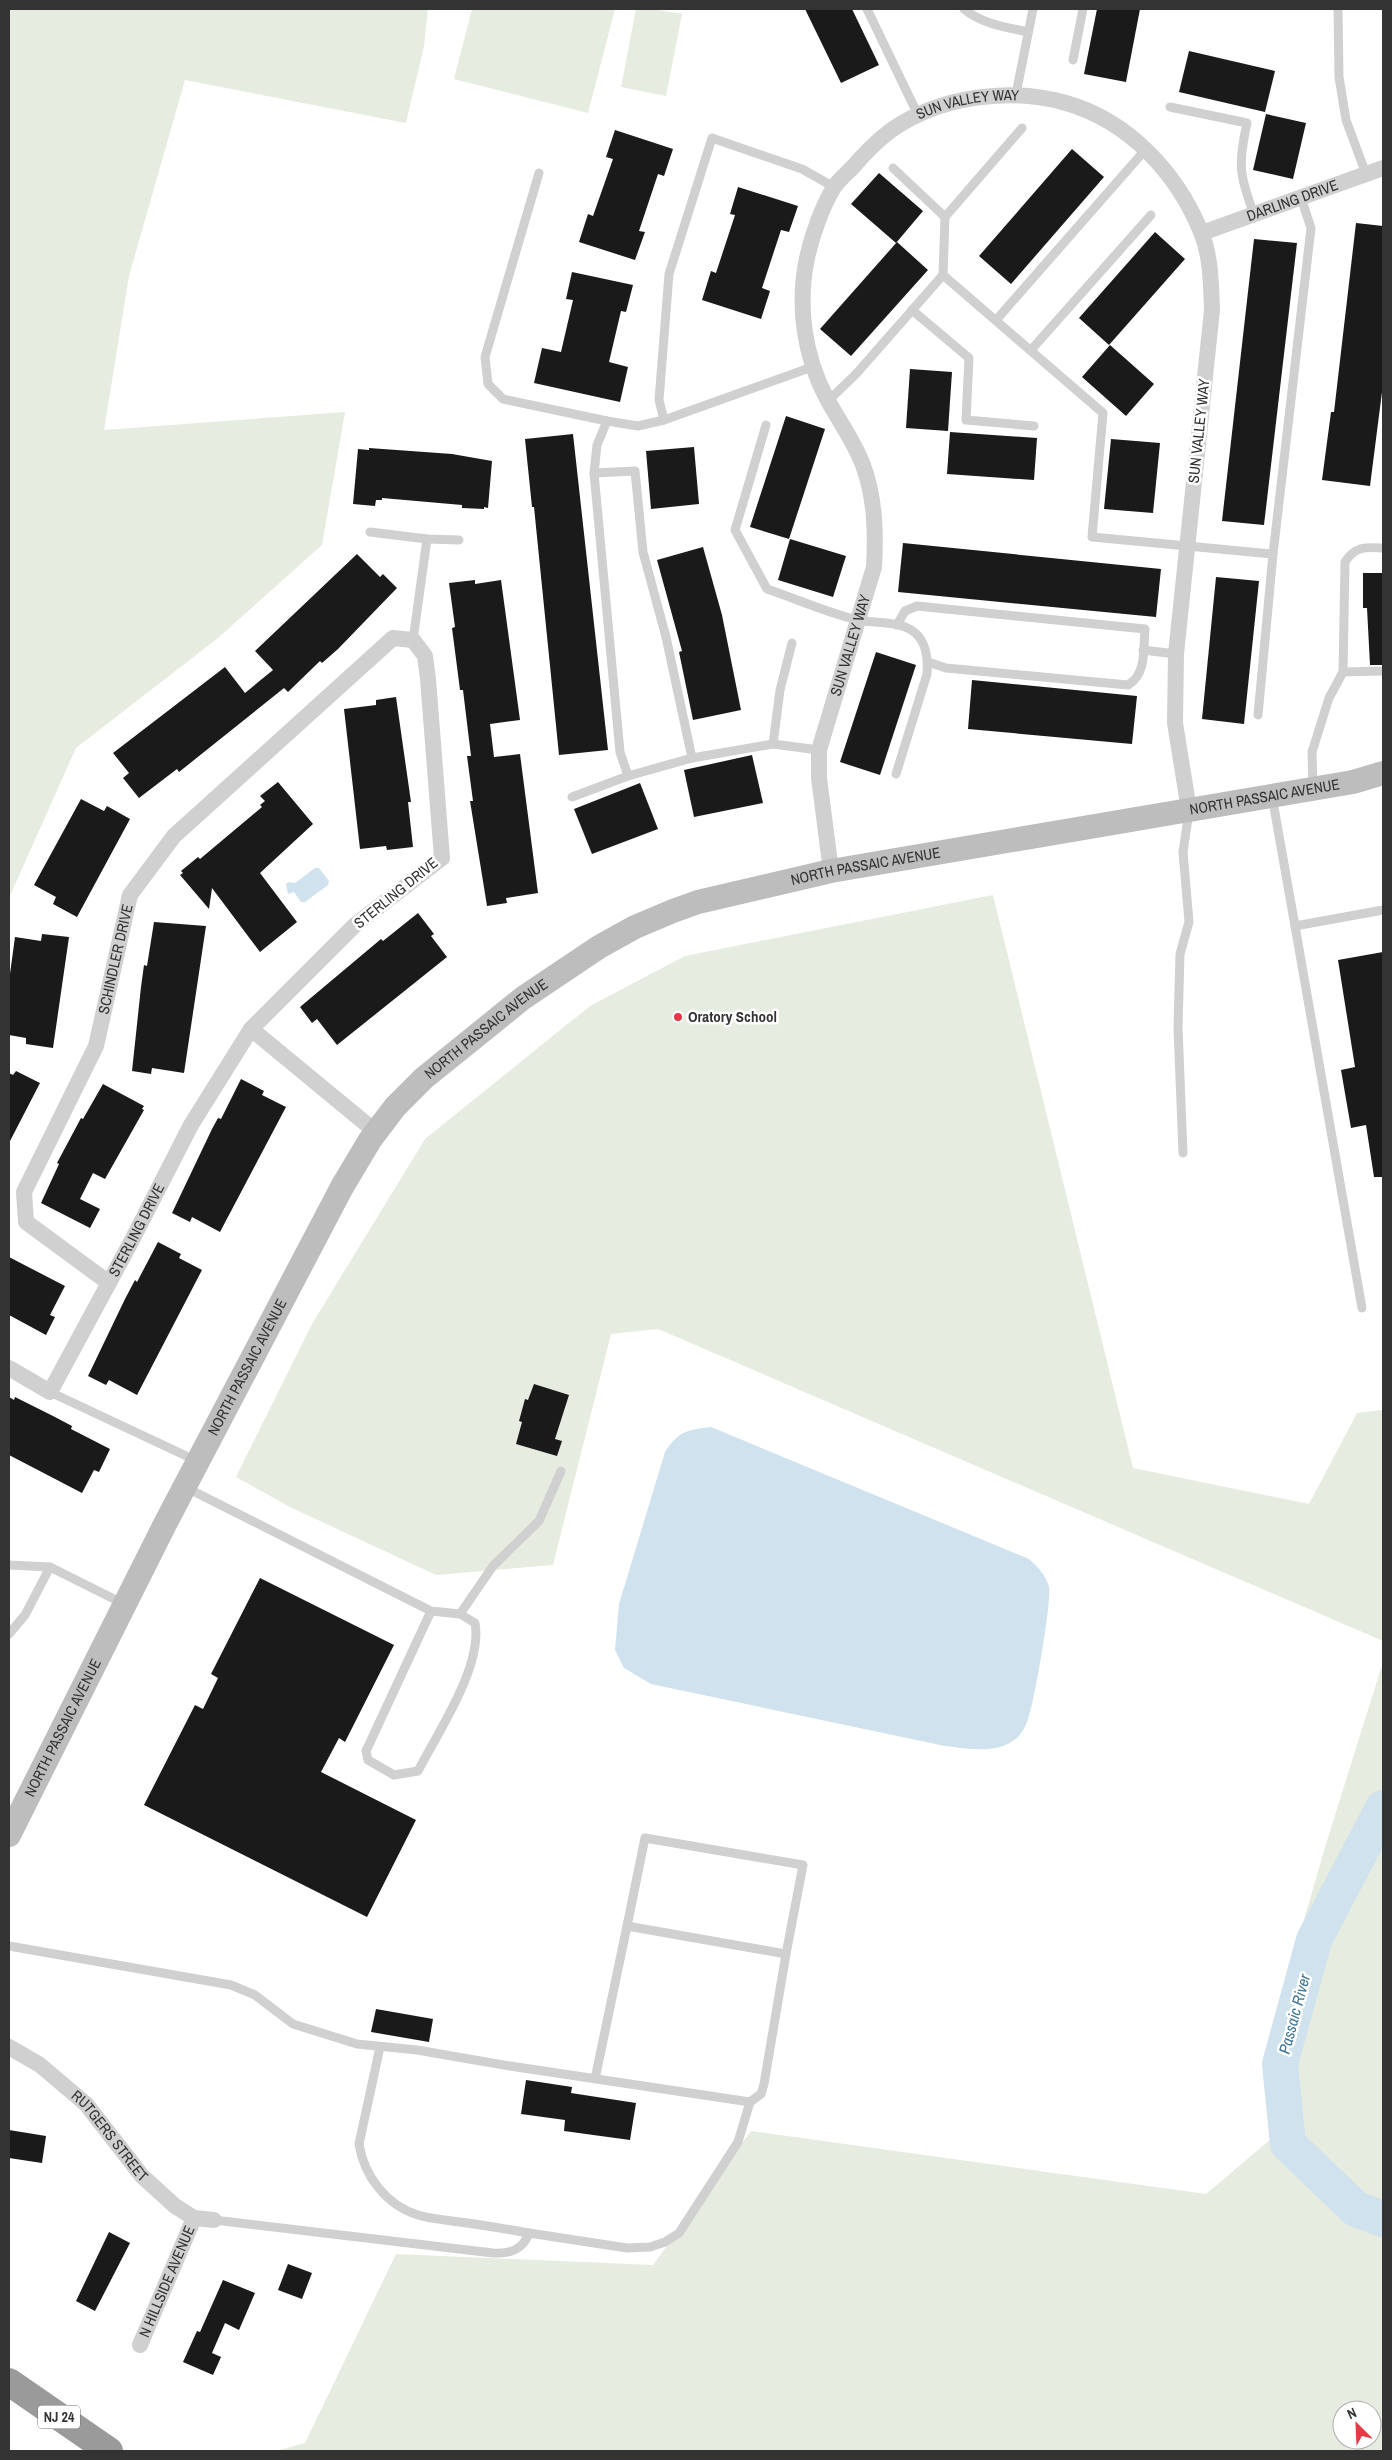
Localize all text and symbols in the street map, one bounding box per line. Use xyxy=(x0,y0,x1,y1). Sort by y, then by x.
street label: SUN VALLEY WAY xyxy=(912,84,1020,124)
street label: DARLING DRIVE xyxy=(1244,174,1341,226)
street label: SUN VALLEY WAY xyxy=(1183,377,1215,484)
street label: SUN VALLEY WAY xyxy=(825,591,875,699)
street label: NORTH PASSAIC AVENUE xyxy=(1188,773,1341,820)
street label: NORTH PASSAIC AVENUE xyxy=(789,842,942,890)
street label: STERLING DRIVE xyxy=(349,852,442,933)
street label: SCHINDLER DRIVE xyxy=(93,902,138,1016)
street label: NORTH PASSAIC AVENUE xyxy=(420,973,552,1084)
place label: Oratory School xyxy=(688,1006,777,1027)
marker: Oratory School xyxy=(672,1011,684,1023)
street label: STERLING DRIVE xyxy=(103,1180,169,1280)
street label: NORTH PASSAIC AVENUE xyxy=(202,1295,292,1439)
street label: NORTH PASSAIC AVENUE xyxy=(19,1655,106,1800)
water label: Passaic River xyxy=(1273,1971,1315,2056)
street label: RUTGERS STREET xyxy=(67,2085,153,2187)
street label: N HILLSIDE AVENUE xyxy=(133,2222,200,2340)
north arrow xyxy=(1332,2400,1382,2450)
text: N xyxy=(1344,2403,1359,2423)
road number: NJ 24 xyxy=(38,2406,80,2428)

